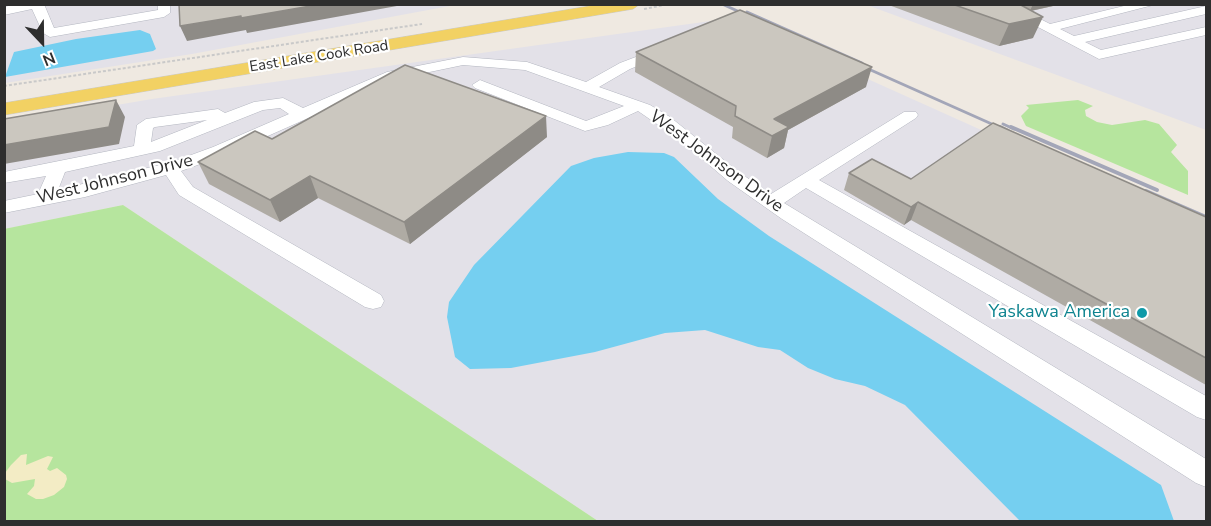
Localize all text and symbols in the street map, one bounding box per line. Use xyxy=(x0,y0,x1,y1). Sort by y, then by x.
north arrow xyxy=(12,12,72,72)
street label: East Lake Cook Road xyxy=(248,37,390,77)
text: N xyxy=(39,46,58,71)
street label: West Johnson Drive xyxy=(645,106,787,218)
street label: West Johnson Drive xyxy=(35,150,195,210)
place label: Yaskawa America xyxy=(988,302,1130,324)
marker: Yaskawa America xyxy=(1135,306,1149,320)

